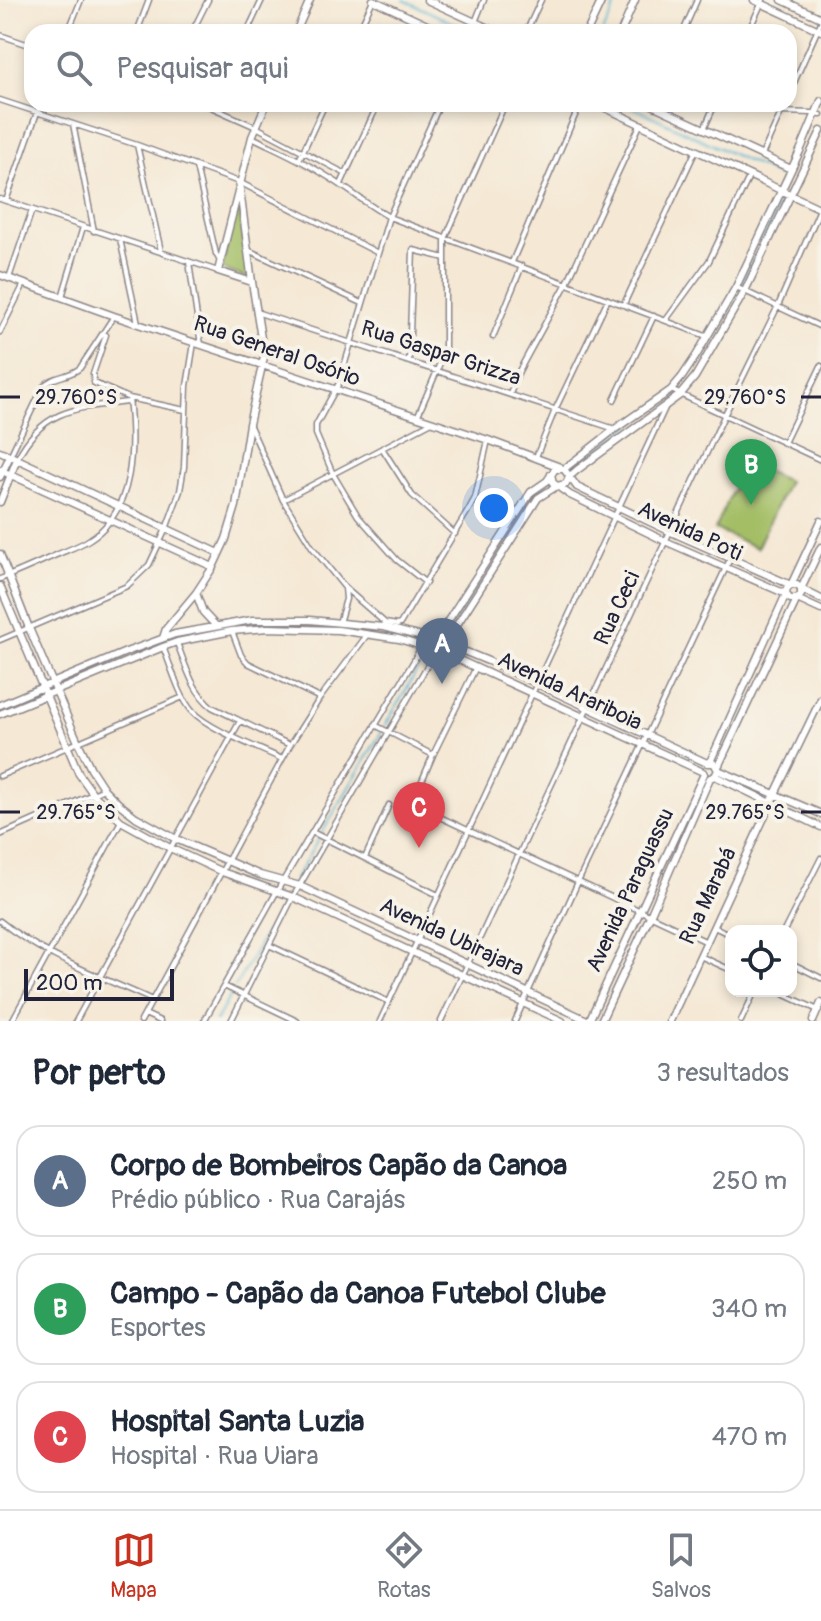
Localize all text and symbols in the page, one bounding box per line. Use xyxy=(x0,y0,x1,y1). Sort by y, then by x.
search box xyxy=(24,24,797,112)
icon: search xyxy=(52,46,96,90)
text: Pesquisar aqui xyxy=(116,50,288,87)
street label: Rua General Osório xyxy=(190,309,364,393)
street label: Rua Gaspar Grizza xyxy=(358,314,524,392)
text: 29.760°S xyxy=(35,385,117,410)
text: 29.760°S xyxy=(704,385,786,410)
pin: B xyxy=(725,439,777,505)
your location xyxy=(474,488,514,528)
street label: Avenida Poti xyxy=(633,495,747,567)
street label: Rua Ceci xyxy=(588,567,646,649)
pin: A xyxy=(416,618,468,684)
street label: Avenida Arariboia xyxy=(493,645,647,737)
pin: C xyxy=(393,782,445,848)
text: 29.765°S xyxy=(36,800,116,825)
text: 29.765°S xyxy=(705,800,785,825)
street label: Avenida Paraguassu xyxy=(580,804,680,976)
street label: Rua Marabá xyxy=(673,843,743,949)
street label: Avenida Ubirajara xyxy=(375,891,529,983)
map controls xyxy=(725,925,797,997)
button: locate xyxy=(725,925,797,997)
scale bar xyxy=(24,965,174,1001)
text: 200 m xyxy=(36,969,103,997)
text: Por perto xyxy=(32,1052,165,1095)
text: 3 resultados xyxy=(657,1057,789,1089)
text: Corpo de Bombeiros Capão da Canoa xyxy=(110,1147,567,1184)
text: A xyxy=(52,1165,68,1197)
text: 250 m xyxy=(712,1165,787,1197)
text: Prédio público · Rua Carajás xyxy=(110,1184,405,1216)
text: Campo - Capão da Canoa Futebol Clube xyxy=(110,1275,606,1312)
text: B xyxy=(53,1293,67,1325)
text: 340 m xyxy=(711,1293,787,1325)
text: Esportes xyxy=(110,1312,206,1344)
text: Hospital Santa Luzia xyxy=(110,1403,364,1440)
text: C xyxy=(52,1421,68,1453)
text: 470 m xyxy=(712,1421,787,1453)
text: Hospital · Rua Uiara xyxy=(110,1440,319,1472)
tab: Mapa xyxy=(110,1528,157,1604)
tab: Rotas xyxy=(377,1528,431,1604)
tab: Salvos xyxy=(651,1528,711,1604)

